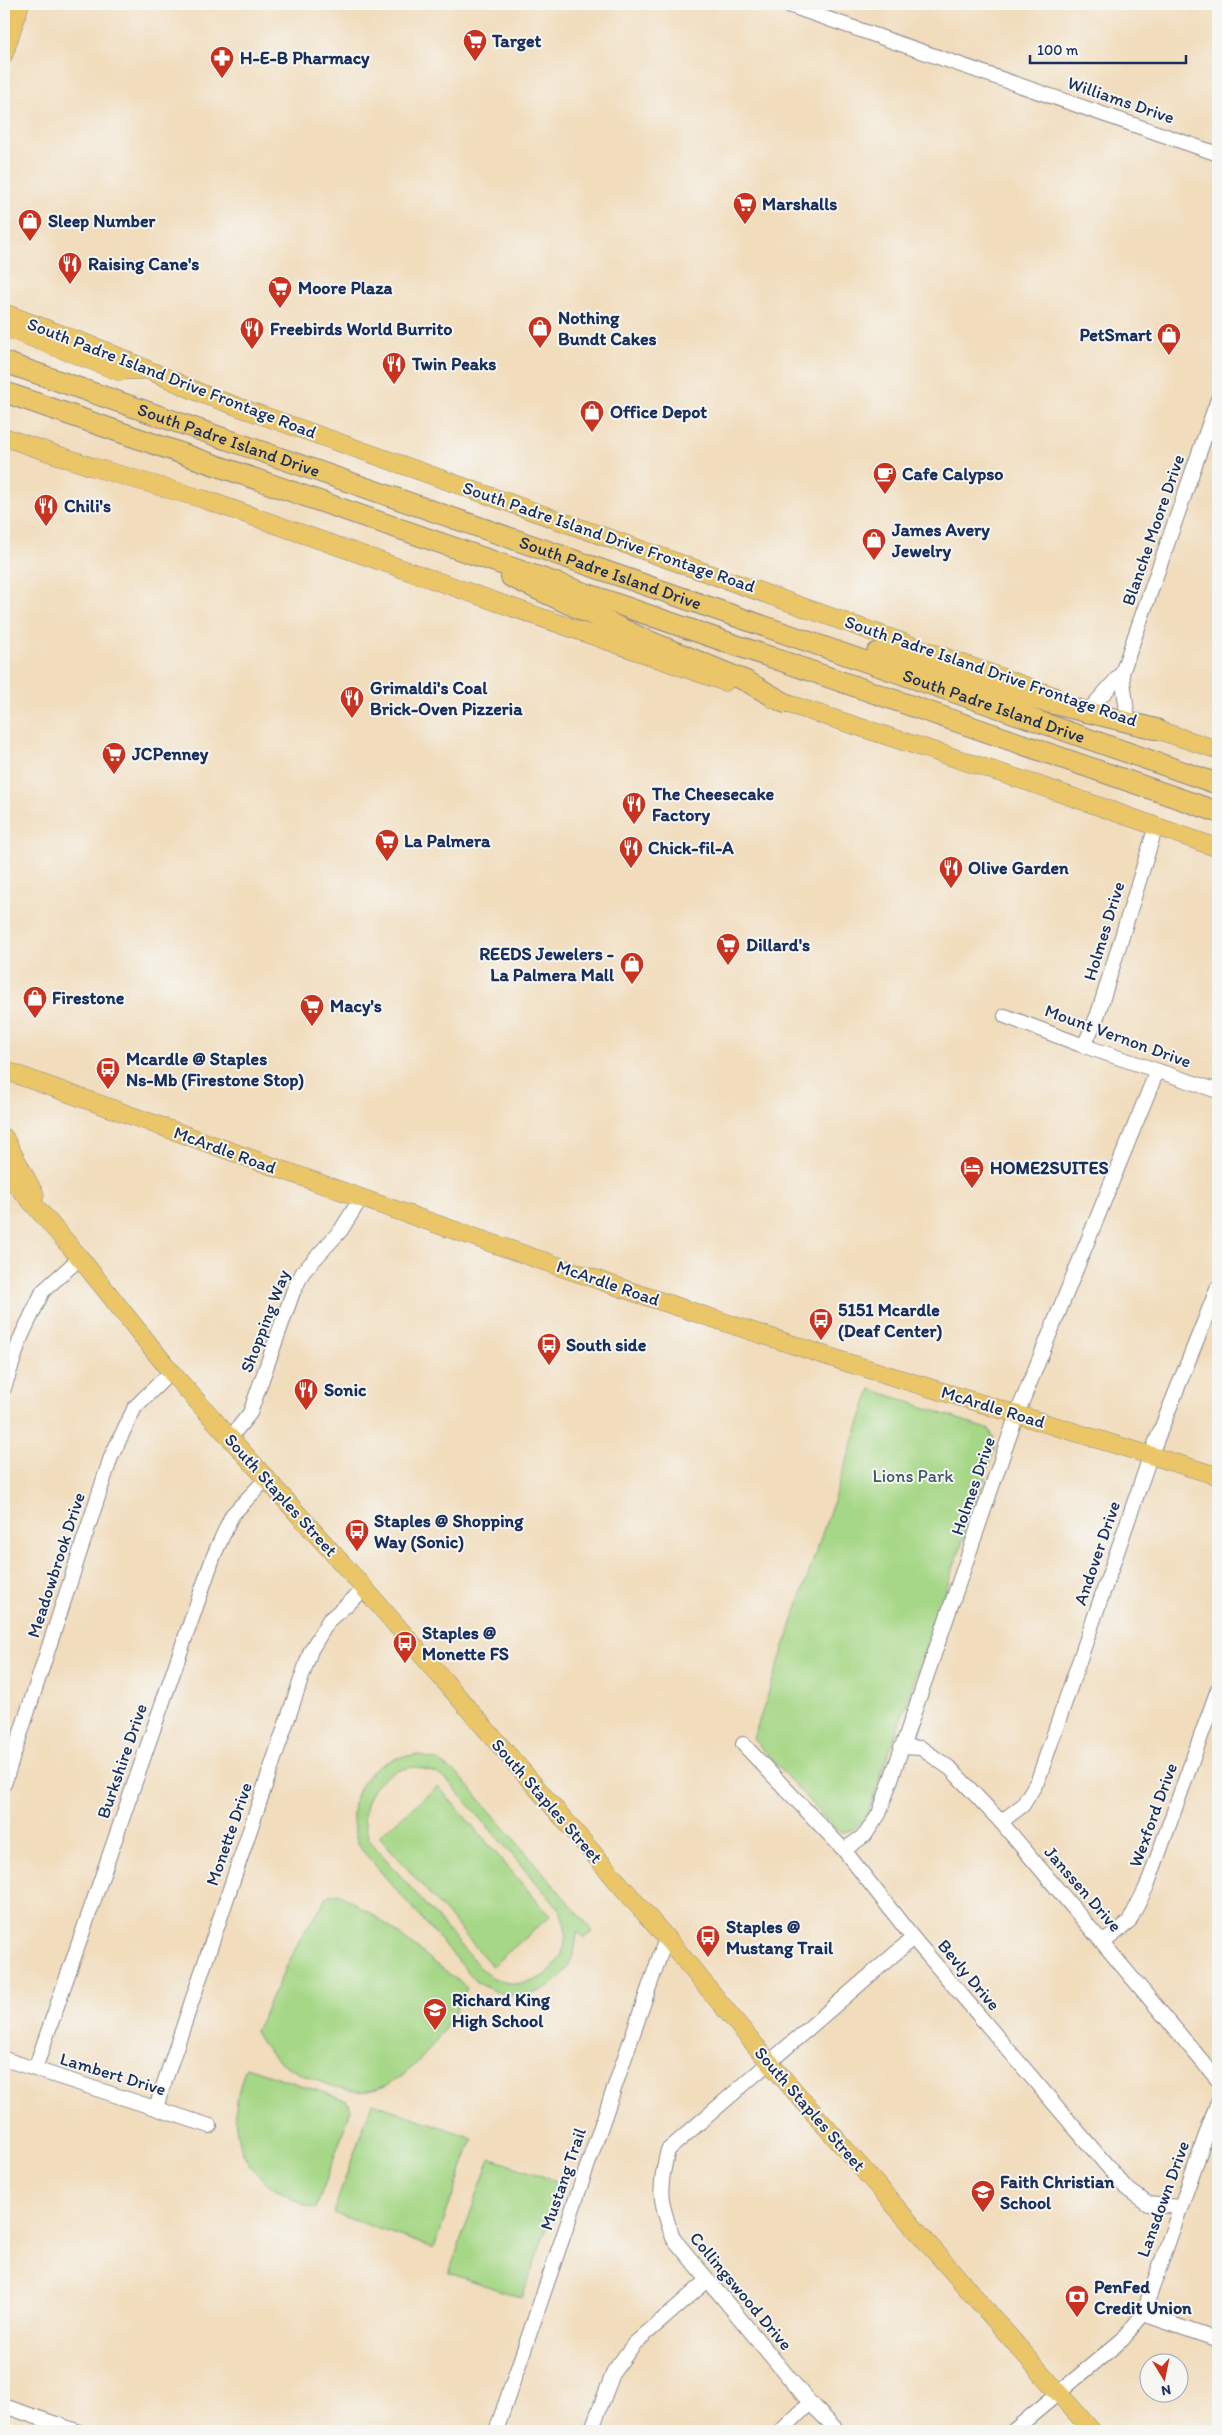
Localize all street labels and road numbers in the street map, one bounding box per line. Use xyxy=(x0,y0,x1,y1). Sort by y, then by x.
street label: Williams Drive xyxy=(1065,71,1177,129)
street label: South Padre Island Drive Frontage Road xyxy=(25,313,319,443)
street label: South Padre Island Drive xyxy=(134,399,322,481)
street label: Blanche Moore Drive xyxy=(1117,452,1189,608)
street label: South Padre Island Drive Frontage Road xyxy=(460,477,758,597)
street label: South Padre Island Drive xyxy=(517,532,705,614)
street label: South Padre Island Drive Frontage Road xyxy=(842,611,1140,731)
street label: South Padre Island Drive xyxy=(899,665,1087,747)
street label: Holmes Drive xyxy=(1078,879,1130,983)
street label: Mount Vernon Drive xyxy=(1042,999,1194,1073)
street label: McArdle Road xyxy=(171,1121,280,1179)
street label: McArdle Road xyxy=(554,1255,663,1311)
street label: Shopping Way xyxy=(235,1266,295,1376)
street label: McArdle Road xyxy=(938,1381,1048,1433)
street label: South Staples Street xyxy=(220,1429,342,1561)
street label: Holmes Drive xyxy=(946,1434,1000,1538)
street label: Meadowbrook Drive xyxy=(22,1489,90,1641)
street label: Andover Drive xyxy=(1069,1498,1125,1608)
street label: Burkshire Drive xyxy=(92,1701,152,1821)
street label: South Staples Street xyxy=(487,1734,607,1868)
street label: Wexford Drive xyxy=(1124,1760,1182,1870)
street label: Monette Drive xyxy=(201,1779,257,1889)
street label: Janssen Drive xyxy=(1040,1841,1126,1937)
street label: Bevly Drive xyxy=(933,1935,1005,2015)
street label: South Staples Street xyxy=(750,2042,870,2176)
street label: Lambert Drive xyxy=(57,2047,169,2101)
street label: Mustang Trail xyxy=(535,2125,591,2233)
street label: Lansdown Drive xyxy=(1132,2138,1194,2260)
street label: Collingswood Drive xyxy=(685,2227,797,2355)

